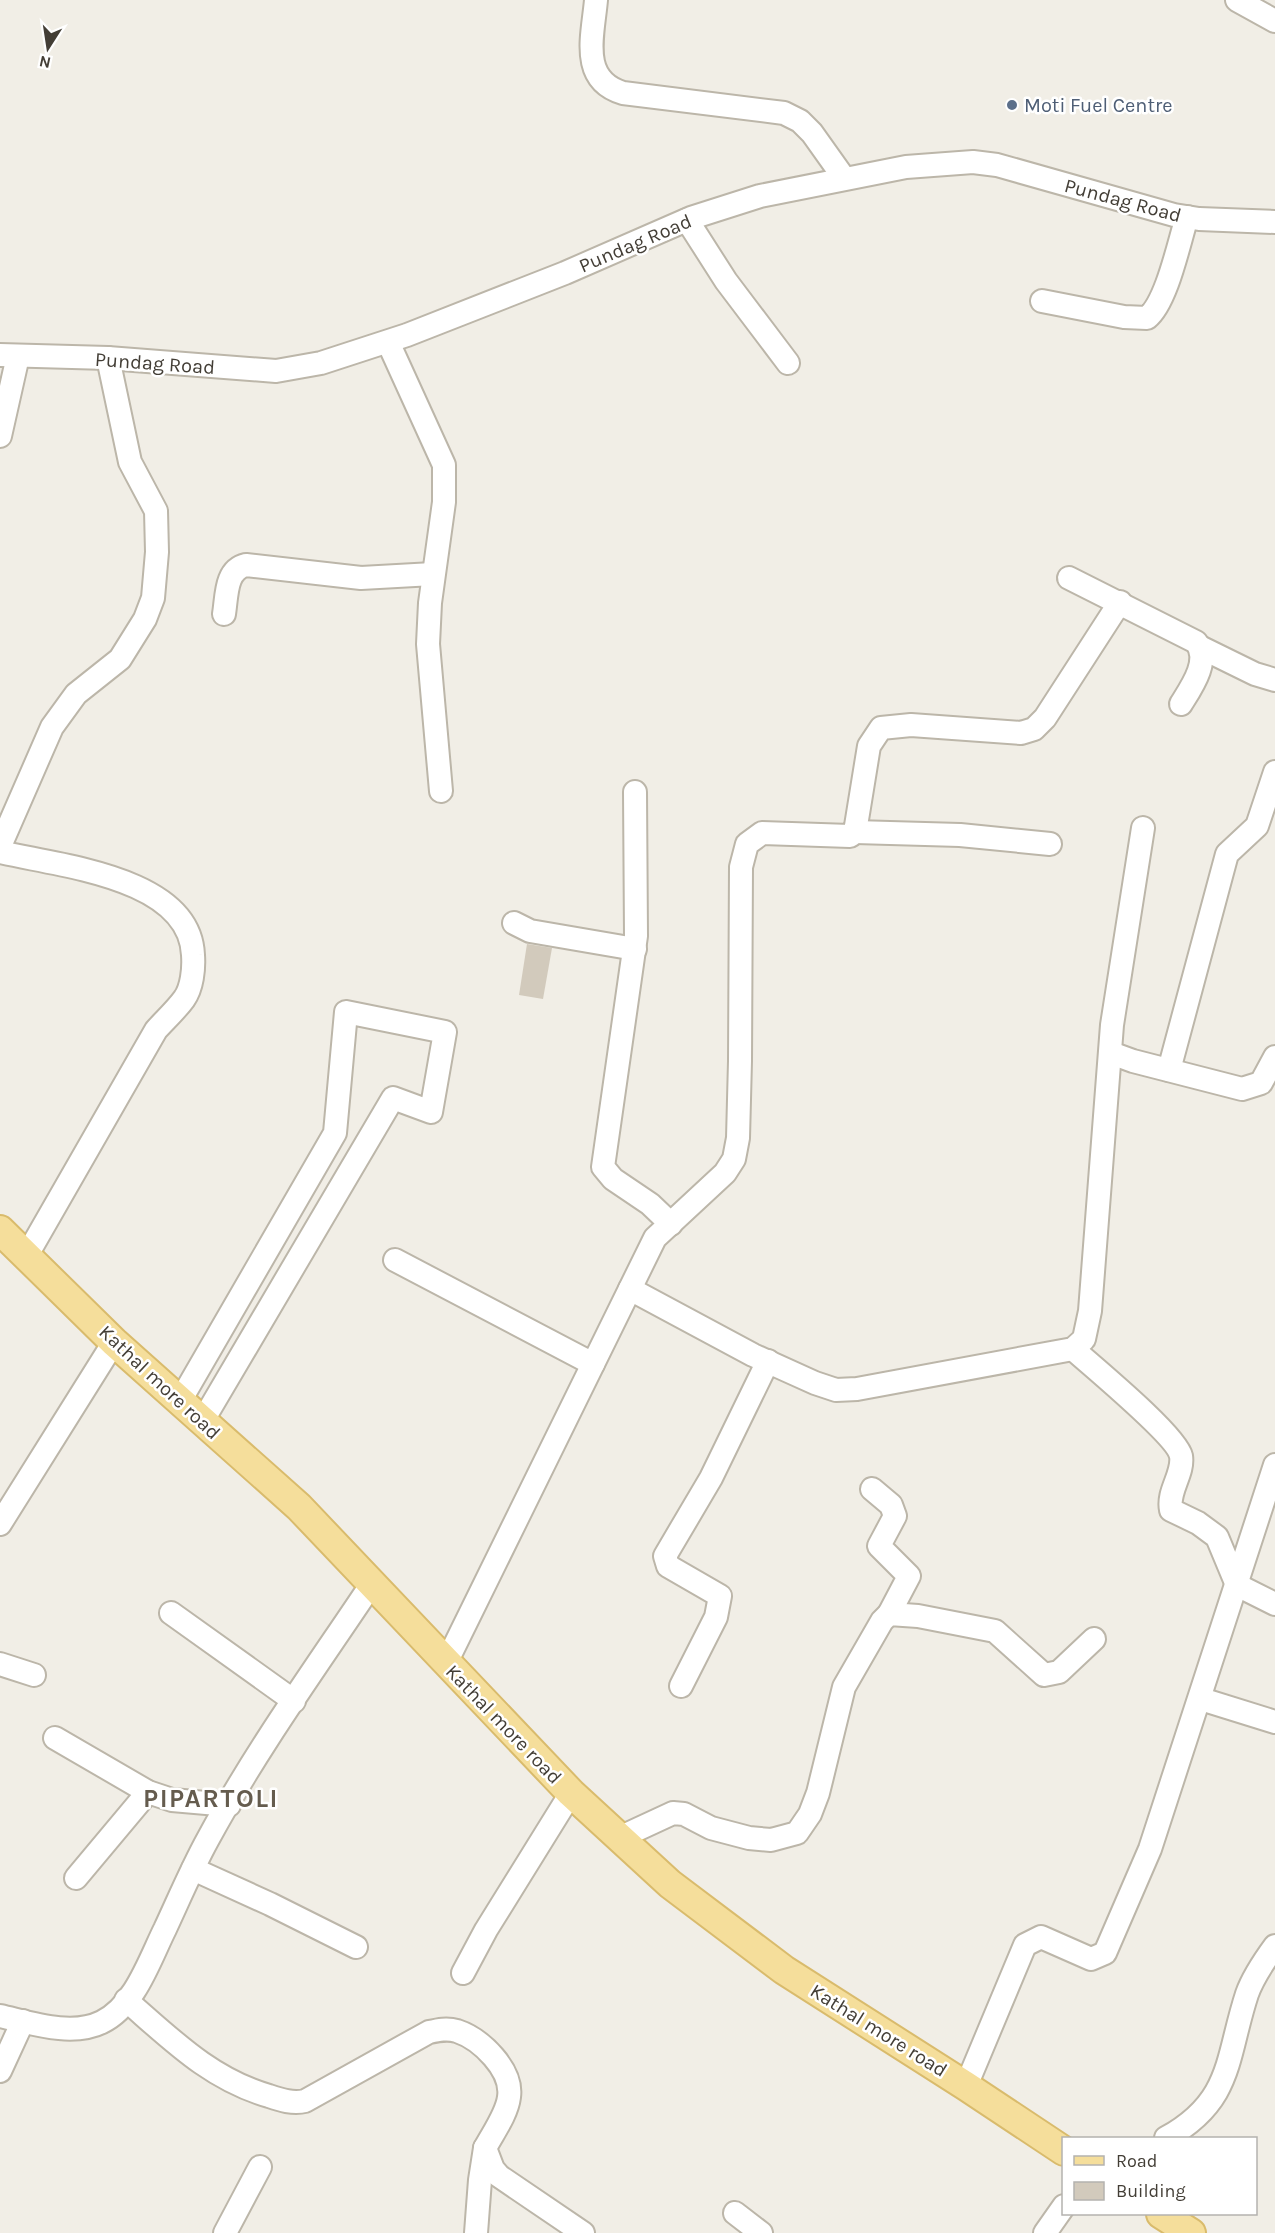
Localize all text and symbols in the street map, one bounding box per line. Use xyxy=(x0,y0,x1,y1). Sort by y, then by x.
north arrow xyxy=(18,18,78,78)
text: N xyxy=(37,52,53,73)
place label: Moti Fuel Centre xyxy=(1024,94,1172,117)
marker: Moti Fuel Centre xyxy=(1005,98,1019,112)
street label: Pundag Road xyxy=(1062,174,1184,227)
street label: Pundag Road xyxy=(575,209,695,278)
street label: Pundag Road xyxy=(94,348,216,379)
street label: Kathal more road xyxy=(94,1320,225,1444)
street label: Kathal more road xyxy=(441,1660,566,1789)
district label: PIPARTOLI xyxy=(143,1783,279,1814)
street label: Kathal more road xyxy=(806,1979,951,2082)
legend xyxy=(1062,2137,1257,2215)
text: Road xyxy=(1116,2150,1157,2172)
text: Building xyxy=(1116,2180,1186,2202)

